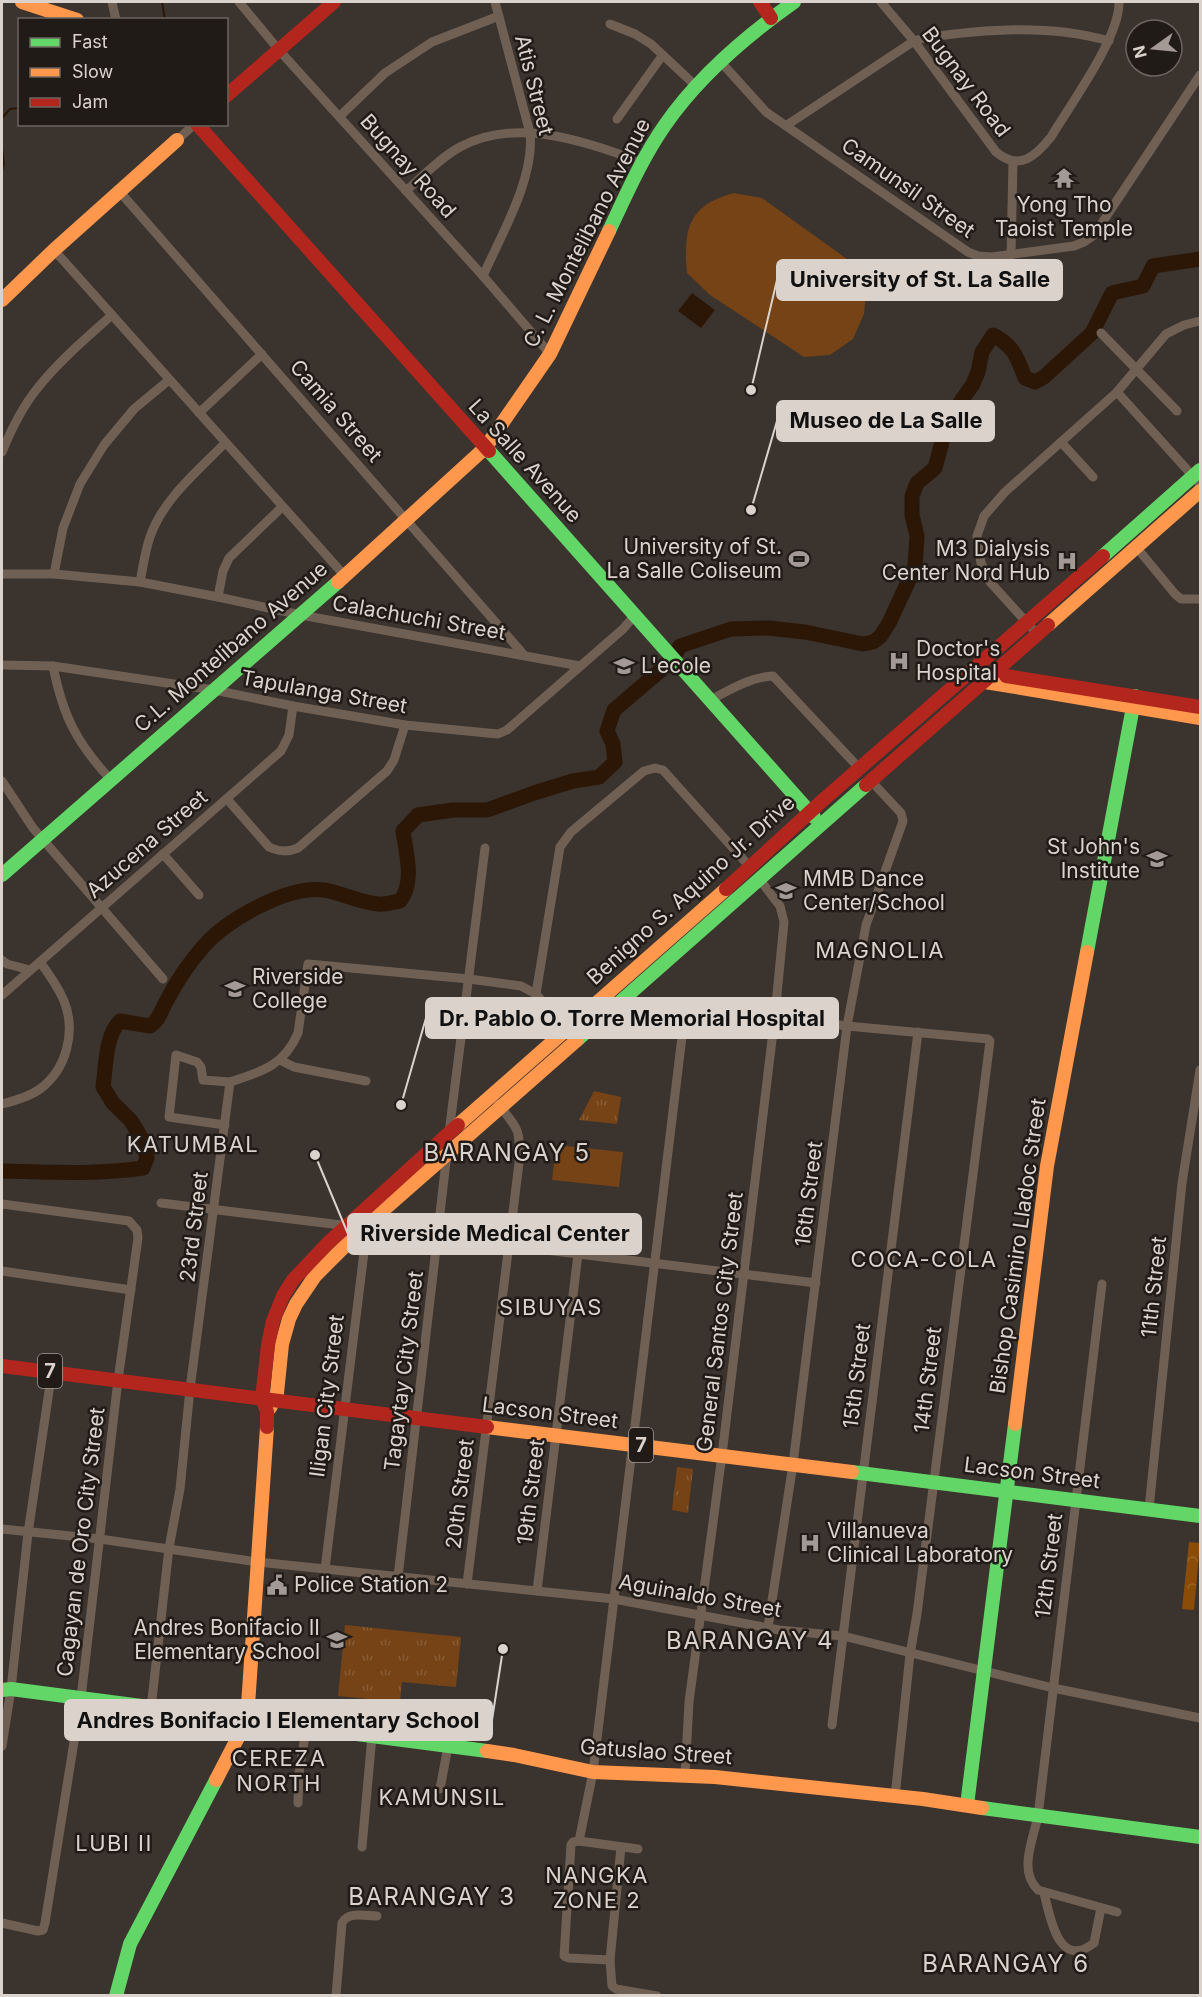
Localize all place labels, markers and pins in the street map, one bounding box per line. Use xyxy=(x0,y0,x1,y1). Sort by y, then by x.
temple icon: Yong Tho Taoist Temple xyxy=(1052,166,1076,190)
place label: Yong Tho Taoist Temple xyxy=(995,192,1133,241)
callout: University of St. La Salle xyxy=(777,260,1062,300)
callout: Museo de La Salle xyxy=(777,401,994,441)
place label: University of St. La Salle Coliseum xyxy=(607,534,782,583)
place label: M3 Dialysis Center Nord Hub xyxy=(882,536,1050,585)
sports icon: University of St. La Salle Coliseum xyxy=(787,547,811,571)
hospital icon: M3 Dialysis Center Nord Hub xyxy=(1055,549,1079,573)
place label: Doctor's Hospital xyxy=(916,636,1000,685)
hospital icon: Doctor's Hospital xyxy=(887,649,911,673)
place label: L'ecole xyxy=(641,653,711,678)
school or university icon: L'ecole xyxy=(612,654,636,678)
place label: St John's Institute xyxy=(1047,834,1140,883)
school or university icon: St John's Institute xyxy=(1145,847,1169,871)
place label: MMB Dance Center/School xyxy=(803,866,945,915)
school or university icon: MMB Dance Center/School xyxy=(774,879,798,903)
place label: Riverside College xyxy=(252,964,343,1013)
school or university icon: Riverside College xyxy=(223,977,247,1001)
callout: Dr. Pablo O. Torre Memorial Hospital xyxy=(426,998,838,1038)
callout: Riverside Medical Center xyxy=(348,1214,641,1254)
place label: Villanueva Clinical Laboratory xyxy=(827,1518,1013,1567)
hospital icon: Villanueva Clinical Laboratory xyxy=(798,1531,822,1555)
place label: Police Station 2 xyxy=(294,1572,448,1597)
public building icon: Police Station 2 xyxy=(265,1573,289,1597)
place label: Andres Bonifacio II Elementary School xyxy=(134,1615,320,1664)
school or university icon: Andres Bonifacio II Elementary School xyxy=(325,1628,349,1652)
callout: Andres Bonifacio I Elementary School xyxy=(65,1700,492,1740)

